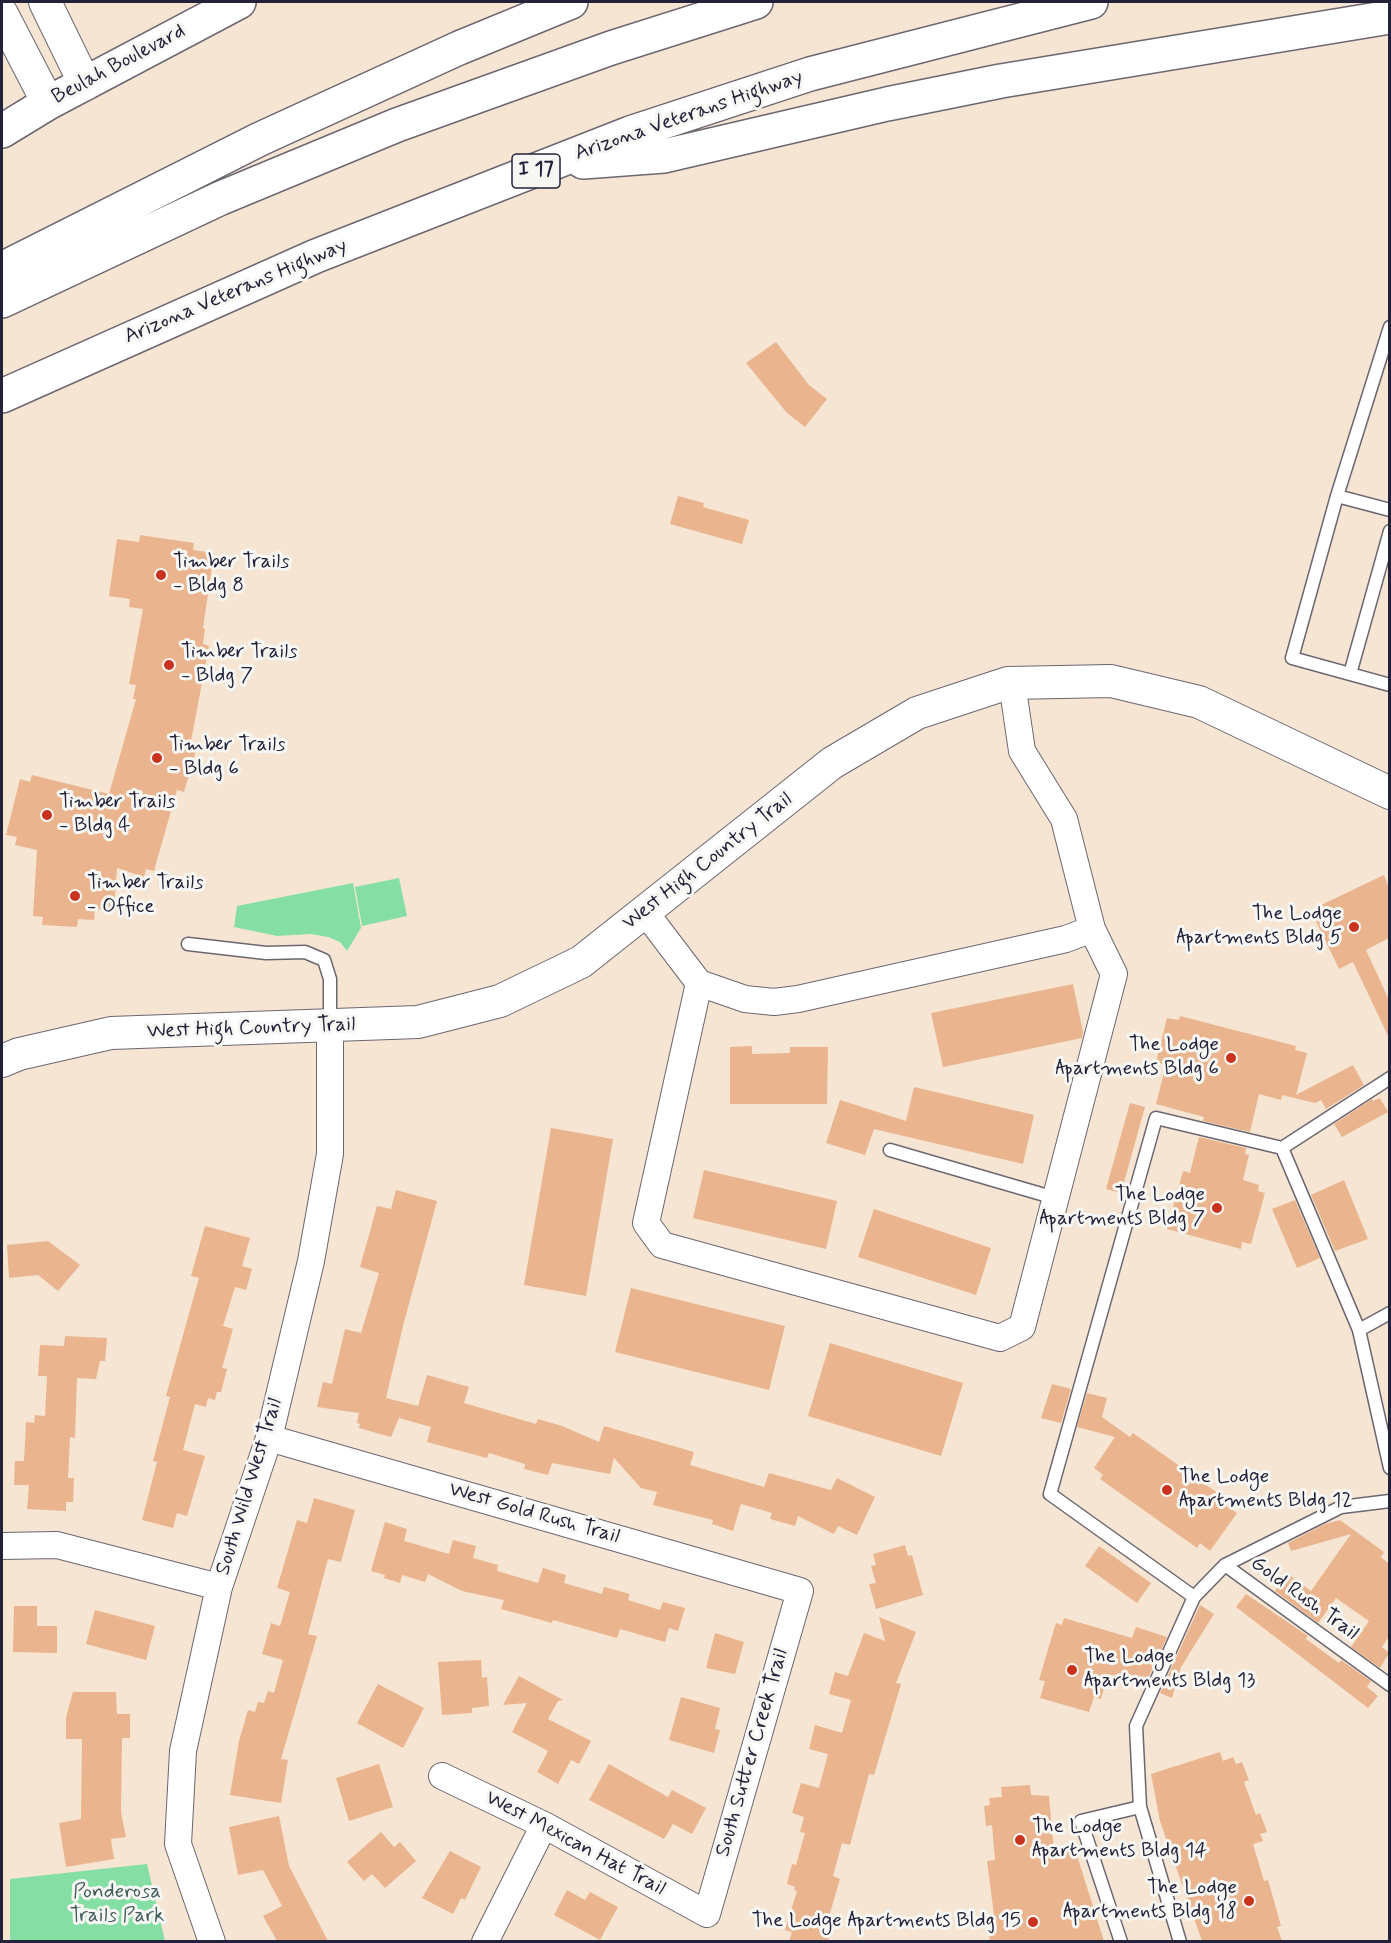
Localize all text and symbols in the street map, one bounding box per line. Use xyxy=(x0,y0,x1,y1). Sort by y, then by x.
street label: Beulah Boulevard xyxy=(48,19,190,111)
street label: Arizona Veterans Highway xyxy=(572,65,806,167)
road number: I 17 xyxy=(512,154,560,188)
street label: Arizona Veterans Highway xyxy=(121,234,351,350)
place label: Timber Trails - Bldg 8 xyxy=(173,550,290,600)
marker: Timber Trails - Bldg 8 xyxy=(154,568,168,582)
place label: Timber Trails - Bldg 7 xyxy=(181,640,298,690)
marker: Timber Trails - Bldg 7 xyxy=(162,658,176,672)
place label: Timber Trails - Bldg 6 xyxy=(169,733,286,783)
marker: Timber Trails - Bldg 6 xyxy=(150,751,164,765)
street label: West High Country Trail xyxy=(618,788,798,936)
place label: Timber Trails - Bldg 4 xyxy=(59,790,176,840)
marker: Timber Trails - Bldg 4 xyxy=(40,808,54,822)
place label: Timber Trails - Office xyxy=(87,871,204,921)
marker: Timber Trails - Office xyxy=(68,889,82,903)
place label: The Lodge Apartments Bldg 5 xyxy=(1176,902,1342,952)
marker: The Lodge Apartments Bldg 5 xyxy=(1347,920,1361,934)
street label: West High Country Trail xyxy=(146,1013,356,1045)
place label: The Lodge Apartments Bldg 6 xyxy=(1055,1033,1219,1083)
marker: The Lodge Apartments Bldg 6 xyxy=(1224,1051,1238,1065)
place label: The Lodge Apartments Bldg 7 xyxy=(1039,1183,1205,1233)
marker: The Lodge Apartments Bldg 7 xyxy=(1210,1201,1224,1215)
street label: South Wild West Trail xyxy=(211,1396,289,1578)
place label: The Lodge Apartments Bldg 12 xyxy=(1179,1465,1353,1515)
street label: West Gold Rush Trail xyxy=(446,1478,622,1550)
marker: The Lodge Apartments Bldg 12 xyxy=(1160,1483,1174,1497)
street label: Gold Rush Trail xyxy=(1245,1551,1363,1647)
place label: The Lodge Apartments Bldg 13 xyxy=(1084,1645,1255,1695)
street label: South Sutter Creek Trail xyxy=(711,1646,795,1860)
marker: The Lodge Apartments Bldg 13 xyxy=(1065,1663,1079,1677)
street label: West Mexican Hat Trail xyxy=(481,1786,669,1902)
place label: The Lodge Apartments Bldg 14 xyxy=(1032,1815,1207,1865)
marker: The Lodge Apartments Bldg 14 xyxy=(1013,1833,1027,1847)
place label: The Lodge Apartments Bldg 18 xyxy=(1063,1876,1237,1926)
park label: Ponderosa Trails Park xyxy=(70,1880,164,1930)
marker: The Lodge Apartments Bldg 18 xyxy=(1242,1894,1256,1908)
place label: The Lodge Apartments Bldg 15 xyxy=(751,1909,1021,1935)
marker: The Lodge Apartments Bldg 15 xyxy=(1026,1915,1040,1929)

